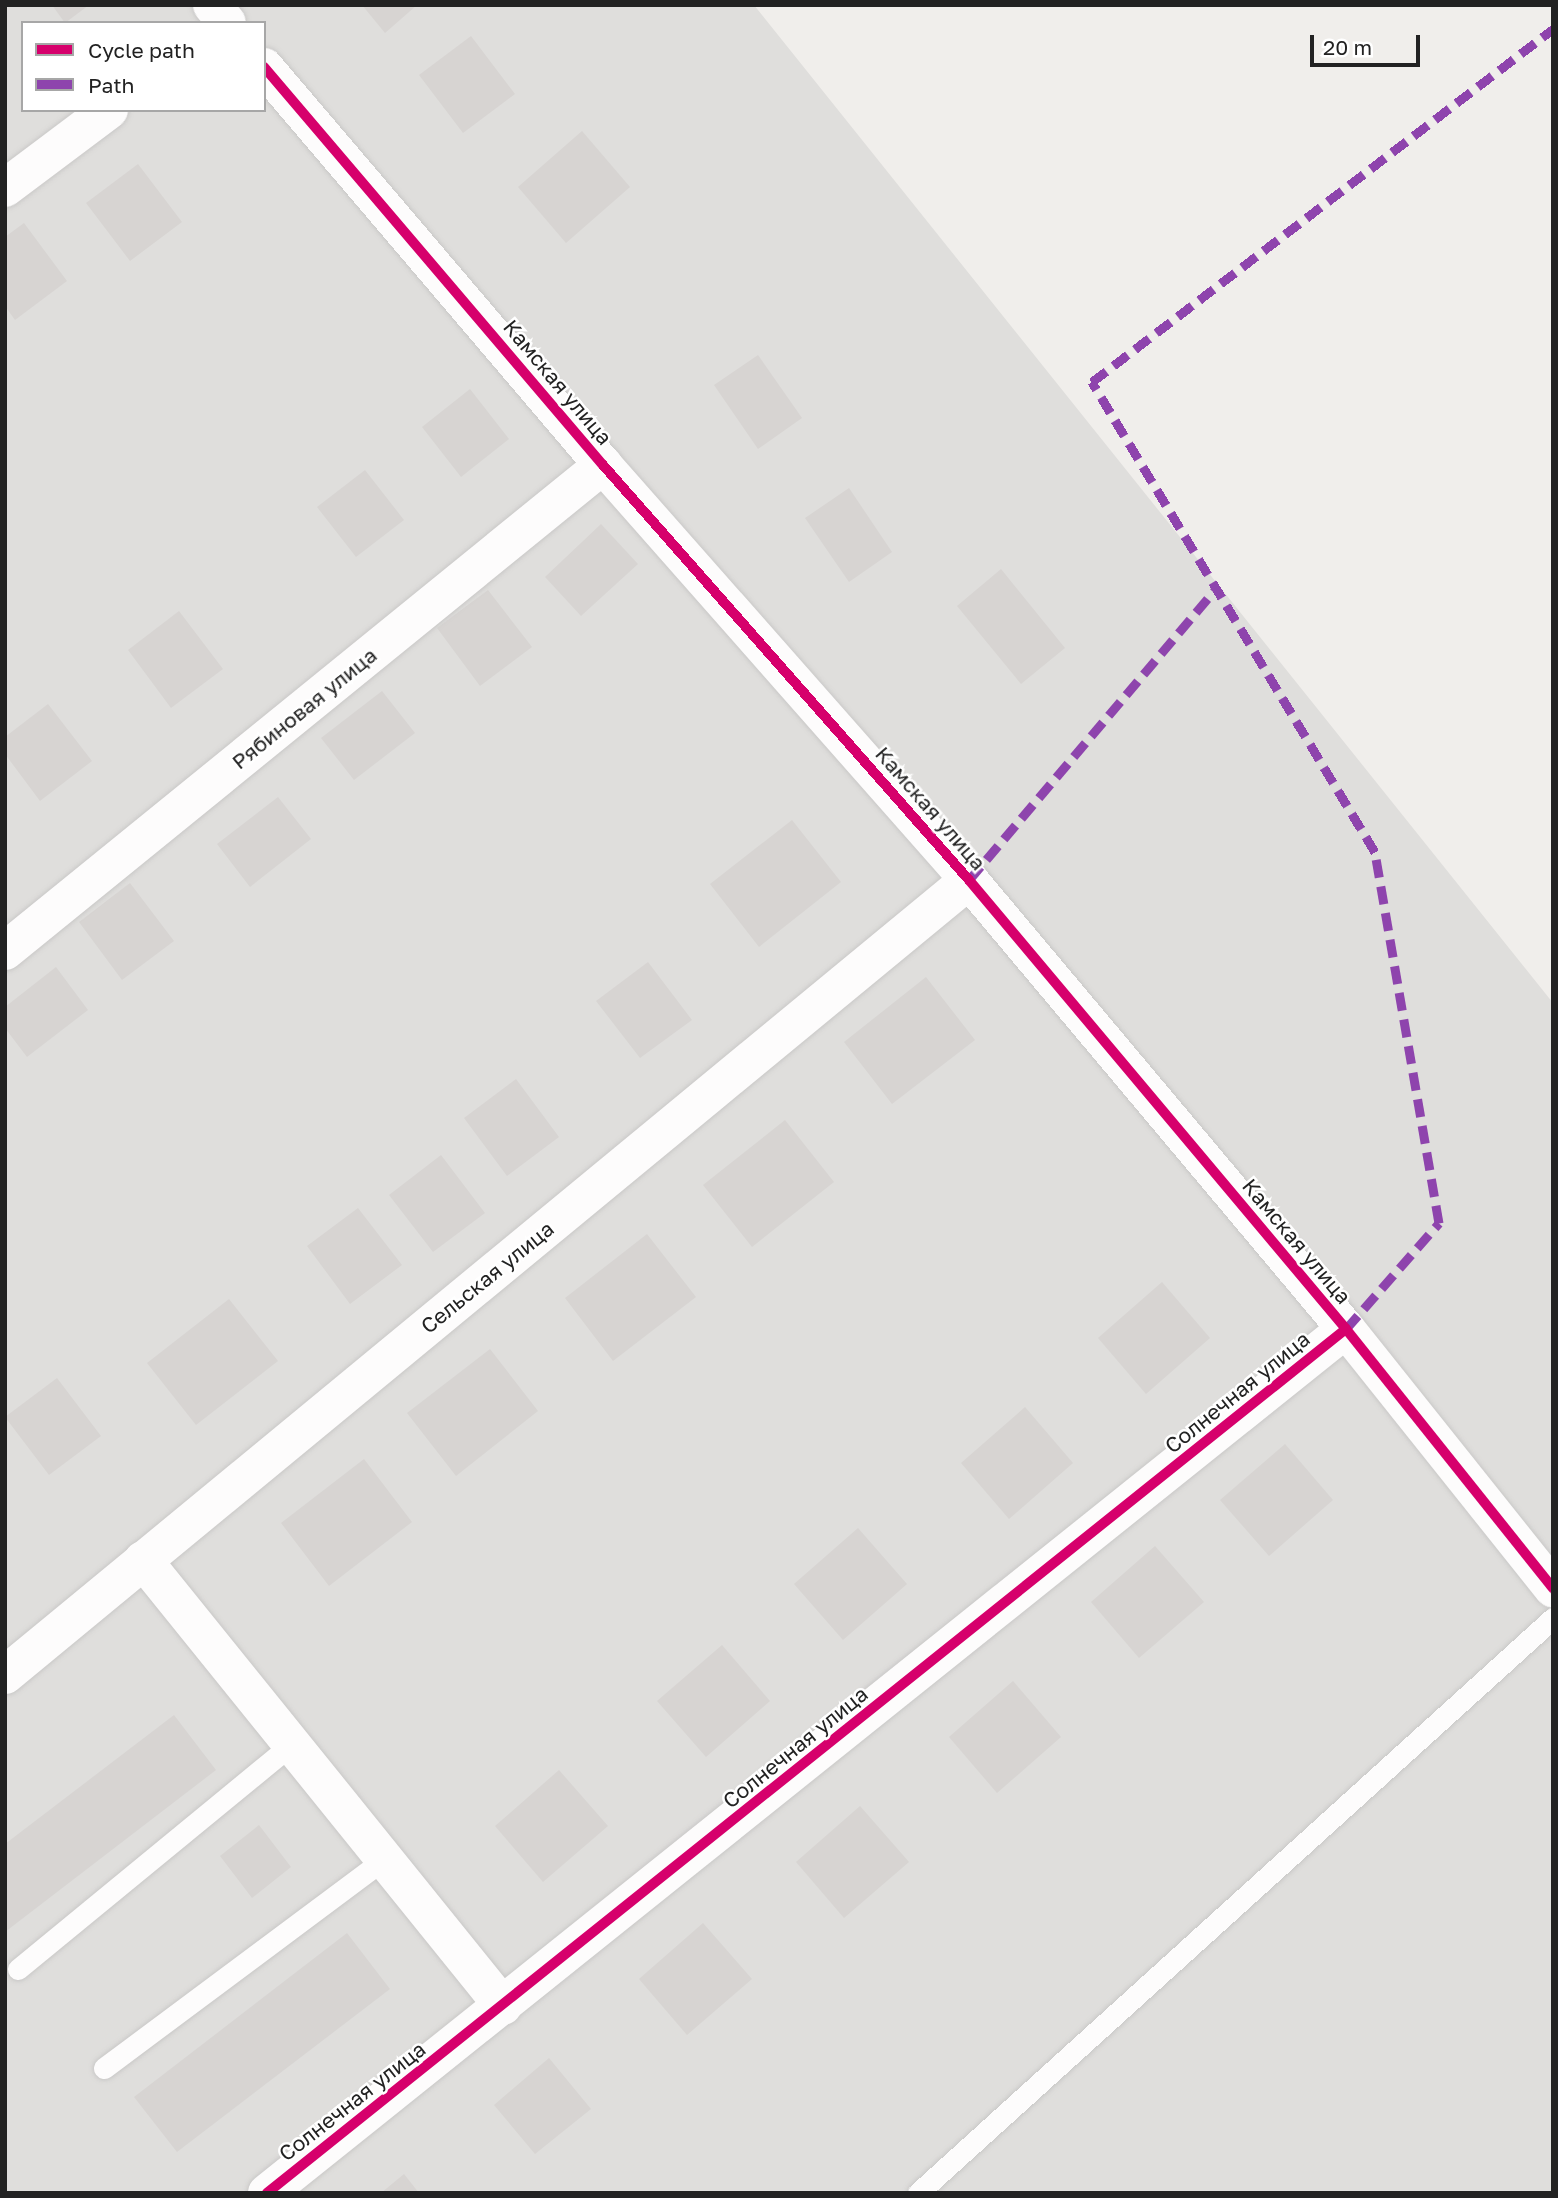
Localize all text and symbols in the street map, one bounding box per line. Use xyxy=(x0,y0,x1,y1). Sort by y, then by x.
legend xyxy=(21,21,266,112)
scale bar xyxy=(1313,21,1423,65)
text: 20 m xyxy=(1323,34,1372,60)
text: Cycle path xyxy=(88,37,195,63)
text: Path xyxy=(88,72,135,98)
street label: Камская улица xyxy=(498,314,618,450)
street label: Рябиновая улица xyxy=(227,642,381,774)
street label: Камская улица xyxy=(871,741,991,875)
street label: Камская улица xyxy=(1237,1173,1357,1309)
street label: Сельская улица xyxy=(415,1216,559,1338)
street label: Солнечная улица xyxy=(1160,1326,1314,1458)
street label: Солнечная улица xyxy=(718,1681,872,1813)
street label: Солнечная улица xyxy=(274,2036,430,2166)

